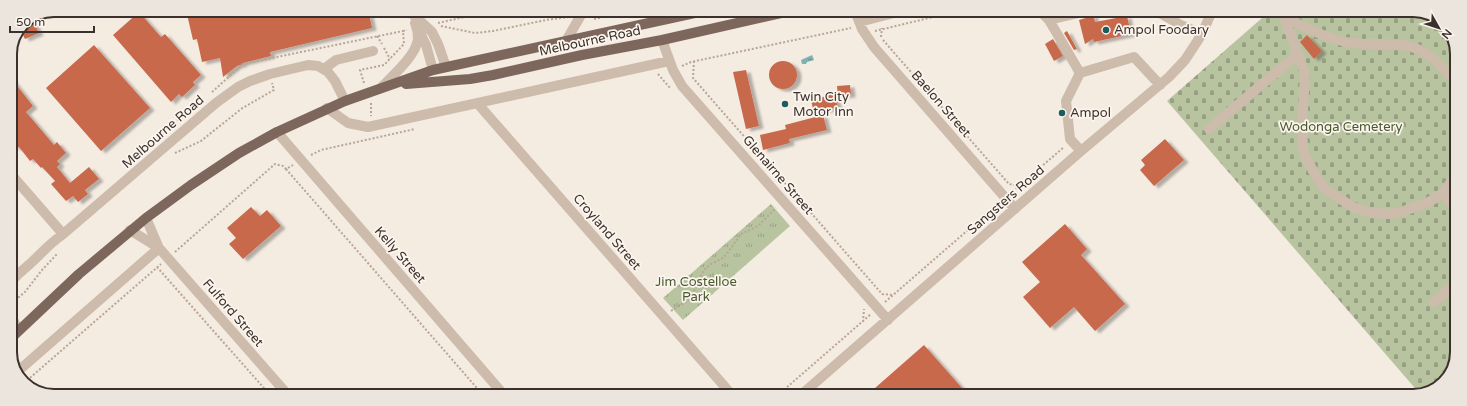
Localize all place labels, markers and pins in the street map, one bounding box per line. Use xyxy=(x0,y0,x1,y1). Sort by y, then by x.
place label: Ampol Foodary xyxy=(1114,22,1209,38)
marker: Ampol Foodary xyxy=(1101,25,1111,35)
place label: Twin City Motor Inn xyxy=(793,89,854,120)
marker: Twin City Motor Inn xyxy=(780,99,790,109)
place label: Ampol xyxy=(1070,105,1111,121)
marker: Ampol xyxy=(1057,108,1067,118)

